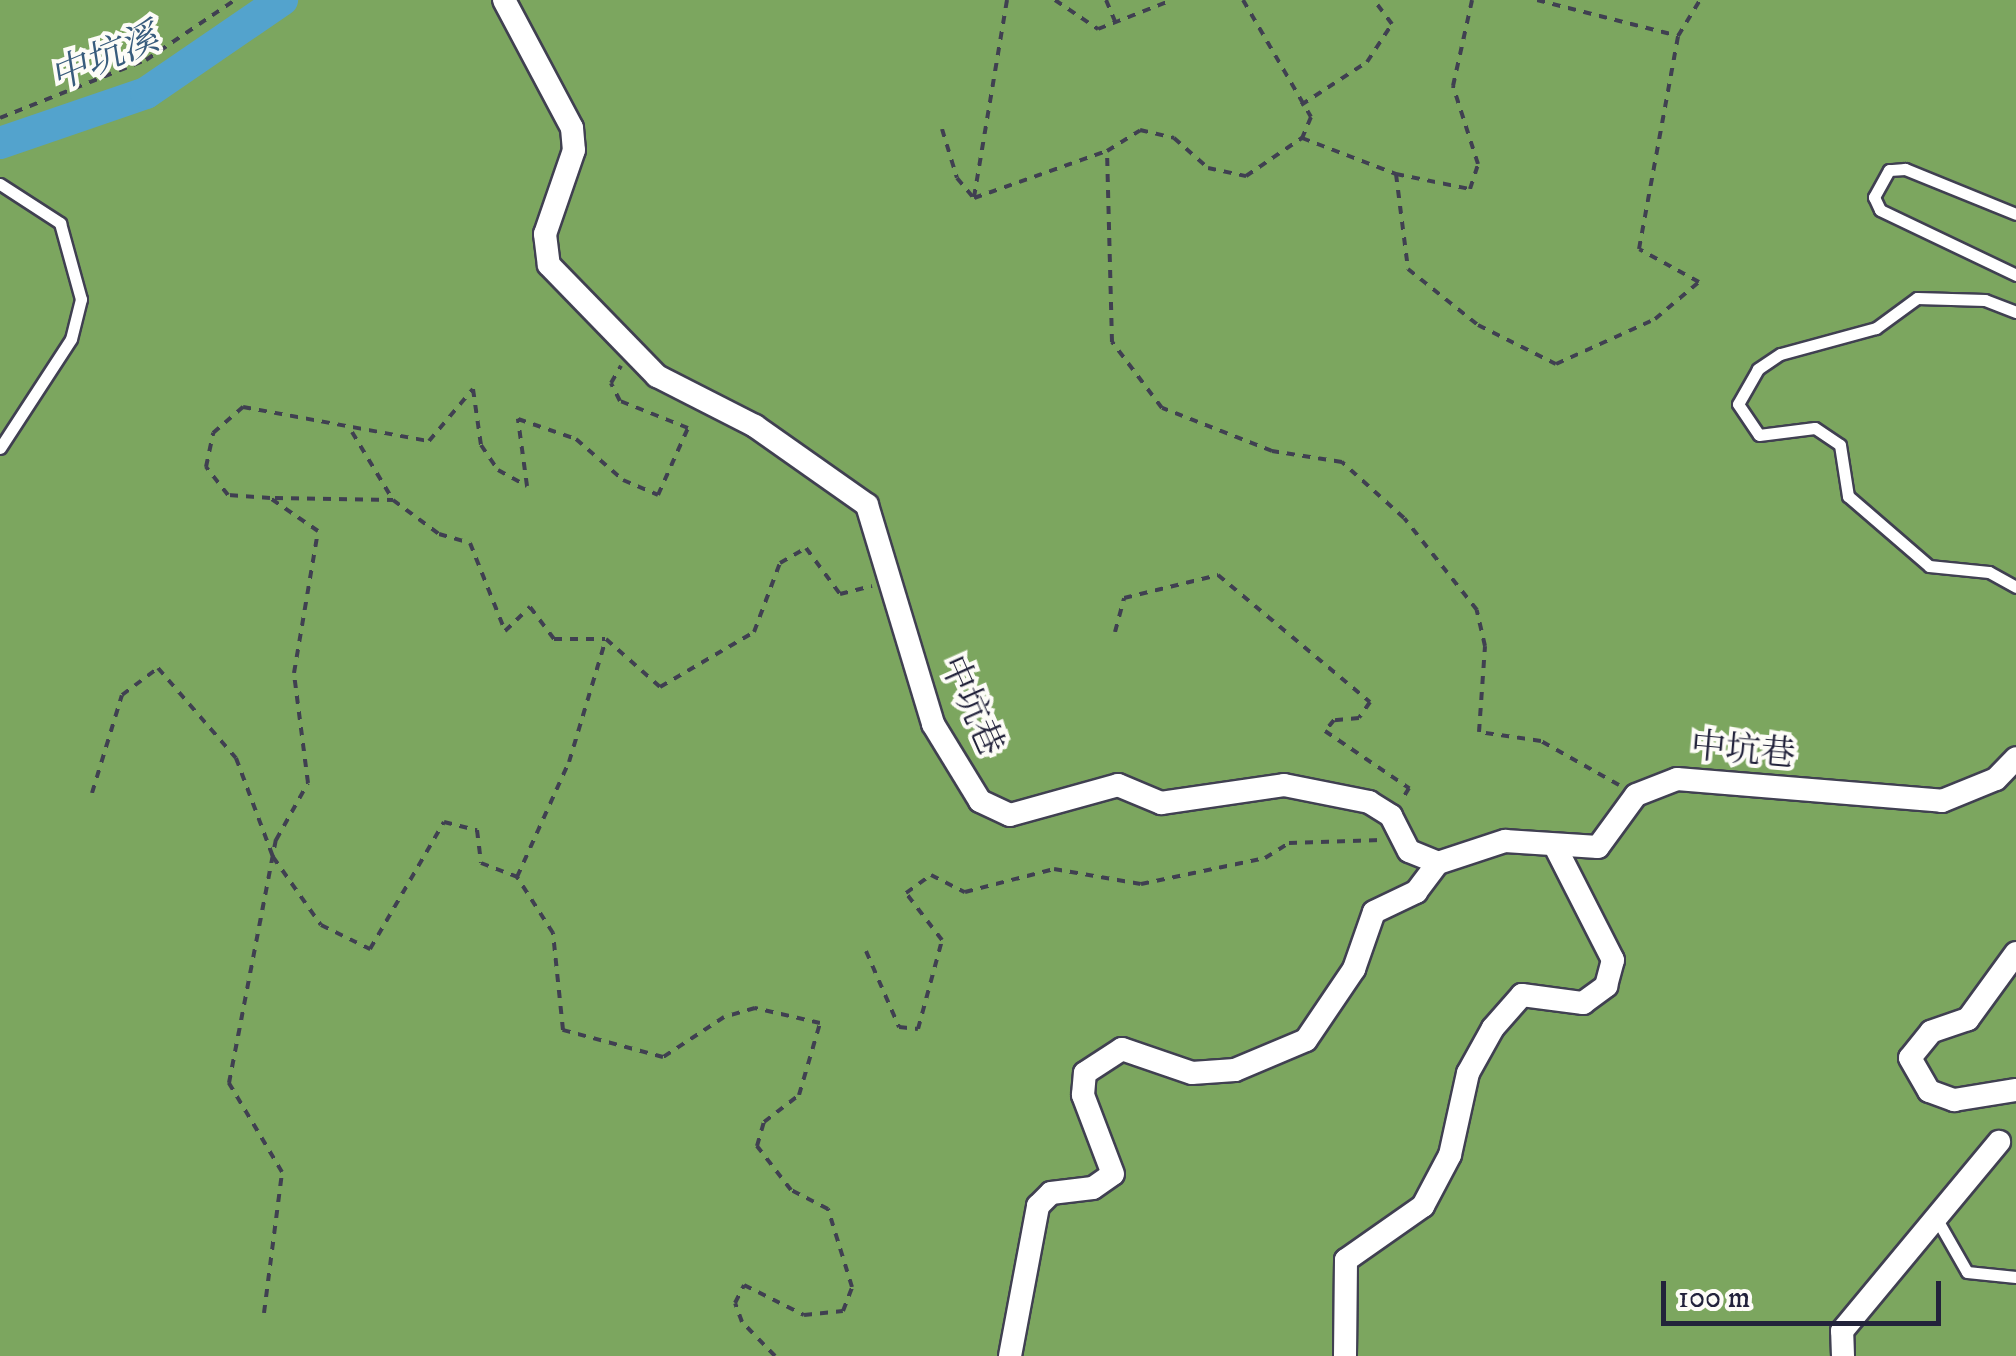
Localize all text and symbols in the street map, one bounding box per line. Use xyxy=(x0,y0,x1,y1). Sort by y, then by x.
water label: 中坑溪 xyxy=(44,16,166,102)
street label: 中坑巷 xyxy=(930,649,1012,763)
street label: 中坑巷 xyxy=(1689,726,1797,776)
scale bar xyxy=(1666,1261,1946,1323)
text: 100 m xyxy=(1678,1280,1750,1317)

